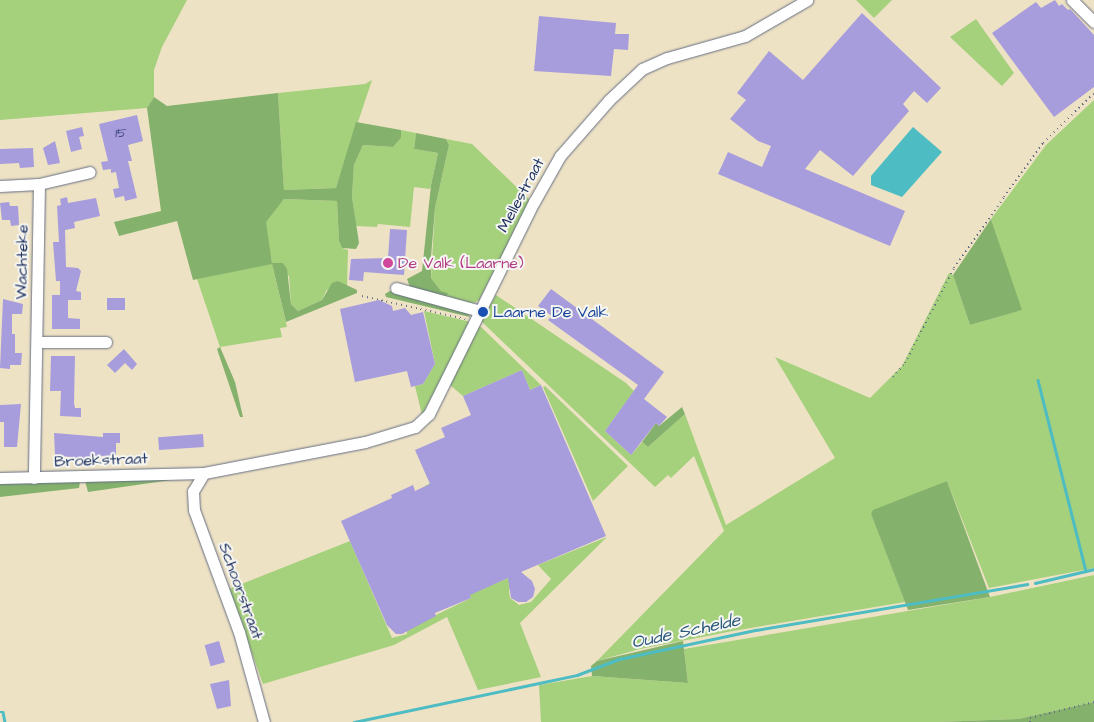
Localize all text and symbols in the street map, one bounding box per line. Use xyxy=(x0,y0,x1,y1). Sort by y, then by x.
house number: 15 xyxy=(115,125,127,141)
street label: Mellestraat xyxy=(493,154,549,236)
street label: Wachteke xyxy=(12,224,32,300)
place label: De Valk (Laarne) xyxy=(398,253,524,273)
marker: De Valk (Laarne) xyxy=(382,257,394,269)
place label: Laarne De Valk xyxy=(493,302,608,322)
marker: Laarne De Valk xyxy=(477,306,489,318)
street label: Broekstraat xyxy=(54,449,148,471)
street label: Schoorstraat xyxy=(215,540,267,642)
water label: Oude Schelde xyxy=(630,610,742,654)

